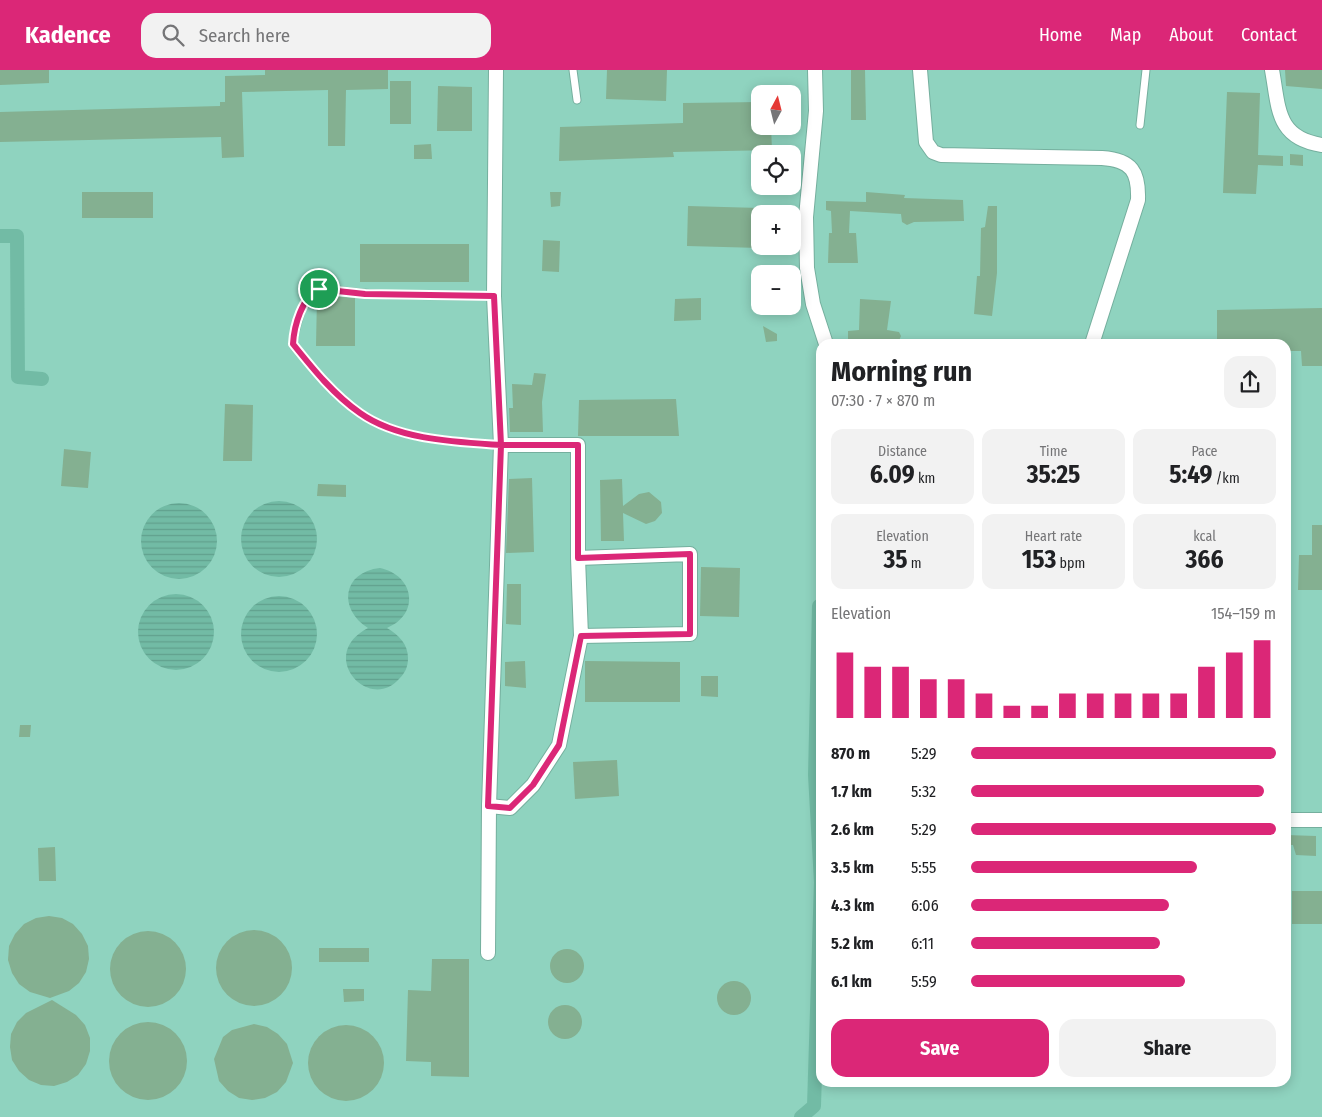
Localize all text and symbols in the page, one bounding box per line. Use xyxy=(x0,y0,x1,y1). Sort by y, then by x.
search box xyxy=(141,13,491,58)
text: Kadence xyxy=(25,21,111,49)
icon: search xyxy=(159,21,187,49)
text: Search here xyxy=(199,24,290,47)
text: Home xyxy=(1039,24,1082,46)
text: Map xyxy=(1110,24,1141,46)
text: About xyxy=(1169,24,1213,46)
text: Contact xyxy=(1241,24,1297,46)
north arrow xyxy=(751,85,801,135)
map controls xyxy=(751,85,801,315)
button: locate xyxy=(751,145,801,195)
button: + xyxy=(751,205,801,255)
button: − xyxy=(751,265,801,315)
pin xyxy=(298,268,340,310)
icon: arrive xyxy=(305,275,333,303)
text: Morning run xyxy=(831,355,972,388)
button: share xyxy=(1224,356,1276,408)
text: 07:30 · 7 × 870 m xyxy=(831,391,935,410)
text: Distance xyxy=(878,443,927,460)
text: Time xyxy=(1040,443,1067,460)
text: Pace xyxy=(1191,443,1218,460)
text: 6.09 xyxy=(870,460,915,490)
text: 35:25 xyxy=(1027,460,1080,490)
text: 5:49 xyxy=(1169,460,1213,490)
text: km xyxy=(915,470,935,487)
text: /km xyxy=(1213,470,1240,487)
text: Elevation xyxy=(876,528,929,545)
text: Heart rate xyxy=(1025,528,1082,545)
text: kcal xyxy=(1193,528,1216,545)
text: 35 xyxy=(883,545,908,575)
text: 153 xyxy=(1022,545,1056,575)
text: 366 xyxy=(1186,545,1223,575)
text: m xyxy=(908,555,922,572)
text: bpm xyxy=(1056,555,1085,572)
text: Elevation xyxy=(831,604,891,623)
text: 154–159 m xyxy=(1211,604,1276,623)
text: 870 m xyxy=(831,744,870,763)
text: 5:29 xyxy=(911,744,936,763)
text: 1.7 km xyxy=(831,782,872,801)
text: 5:32 xyxy=(911,782,936,801)
text: 2.6 km xyxy=(831,820,874,839)
text: 5:29 xyxy=(911,820,936,839)
text: 3.5 km xyxy=(831,858,874,877)
text: 5:55 xyxy=(911,858,936,877)
text: 4.3 km xyxy=(831,896,874,915)
text: 6:06 xyxy=(911,896,939,915)
text: 5.2 km xyxy=(831,934,874,953)
text: 6:11 xyxy=(911,934,934,953)
text: 6.1 km xyxy=(831,972,872,991)
text: 5:59 xyxy=(911,972,937,991)
button: Save xyxy=(831,1019,1049,1077)
button: Share xyxy=(1059,1019,1276,1077)

